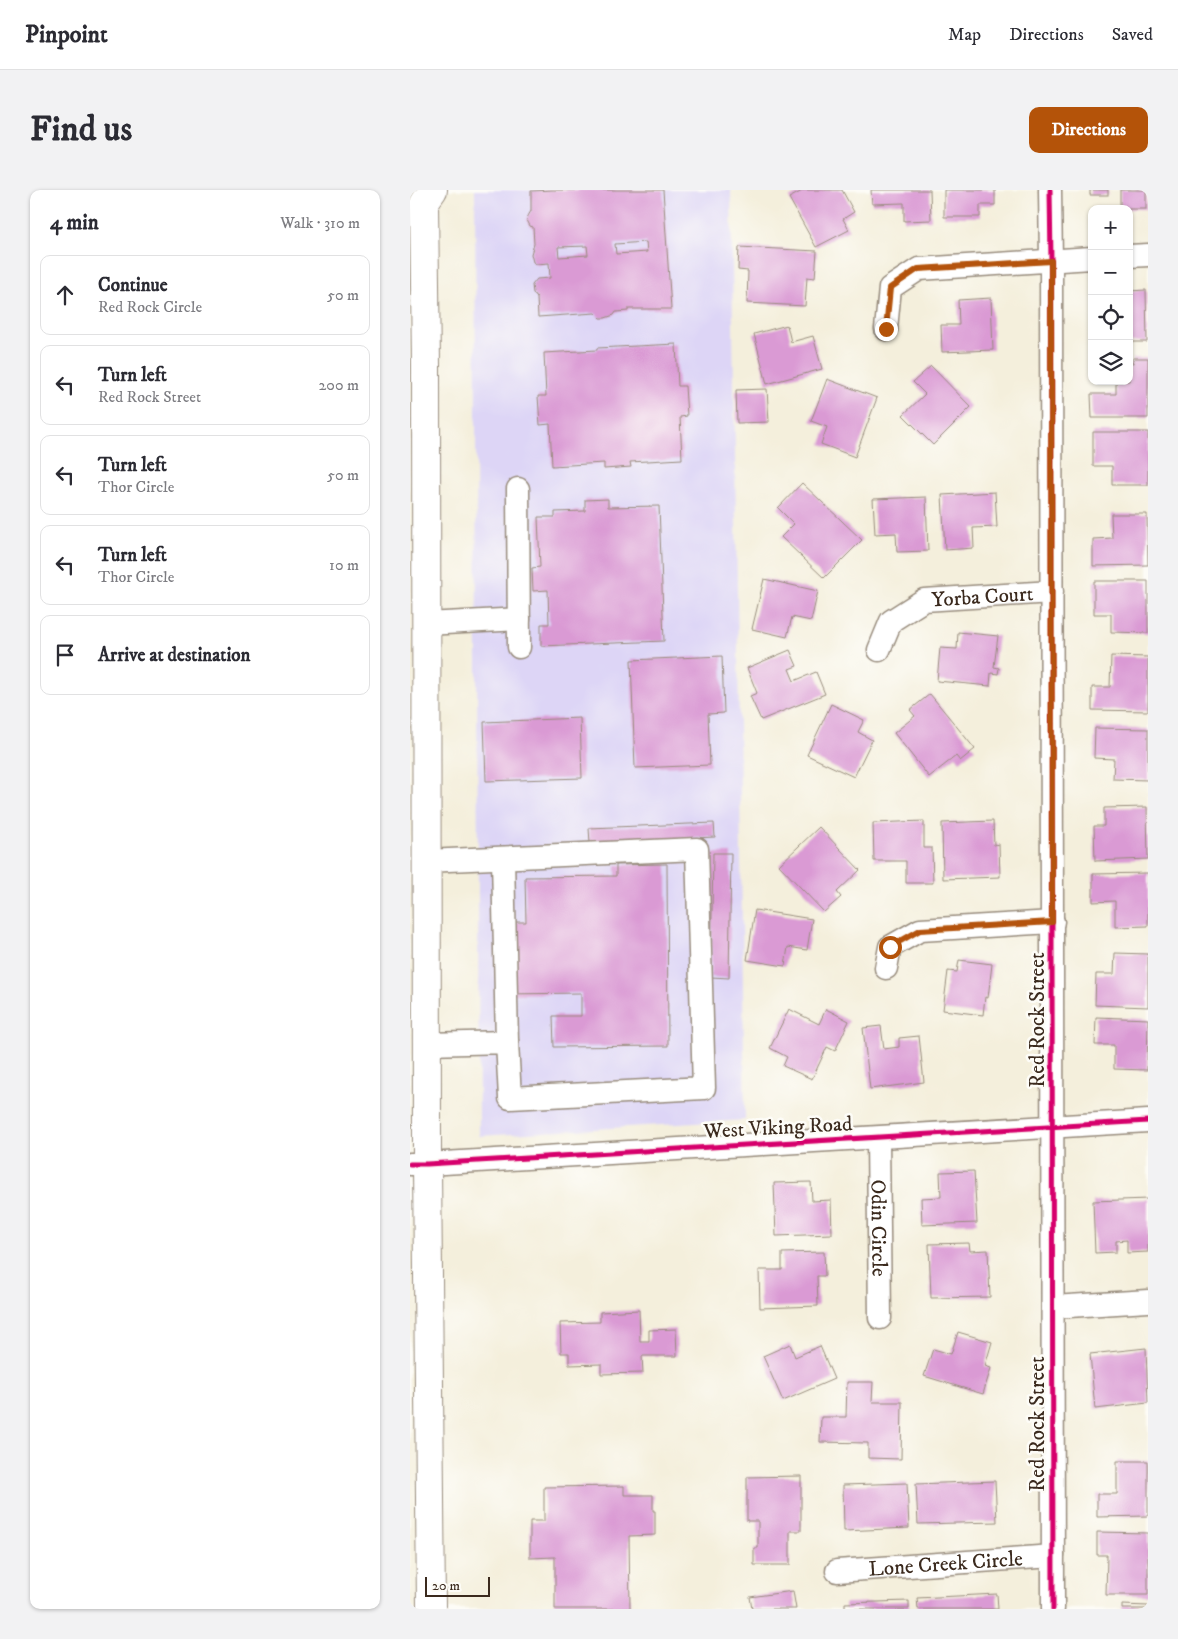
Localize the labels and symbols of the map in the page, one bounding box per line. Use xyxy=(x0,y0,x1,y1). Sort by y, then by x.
route end xyxy=(875,318,898,341)
street label: Yorba Court xyxy=(931,581,1034,614)
route start xyxy=(879,936,902,959)
street label: Red Rock Street xyxy=(1025,952,1051,1088)
street label: West Viking Road xyxy=(702,1111,854,1145)
street label: Odin Circle xyxy=(864,1179,892,1277)
street label: Red Rock Street xyxy=(1025,1356,1051,1492)
street label: Lone Creek Circle xyxy=(868,1546,1024,1583)
scale bar xyxy=(425,1574,490,1597)

